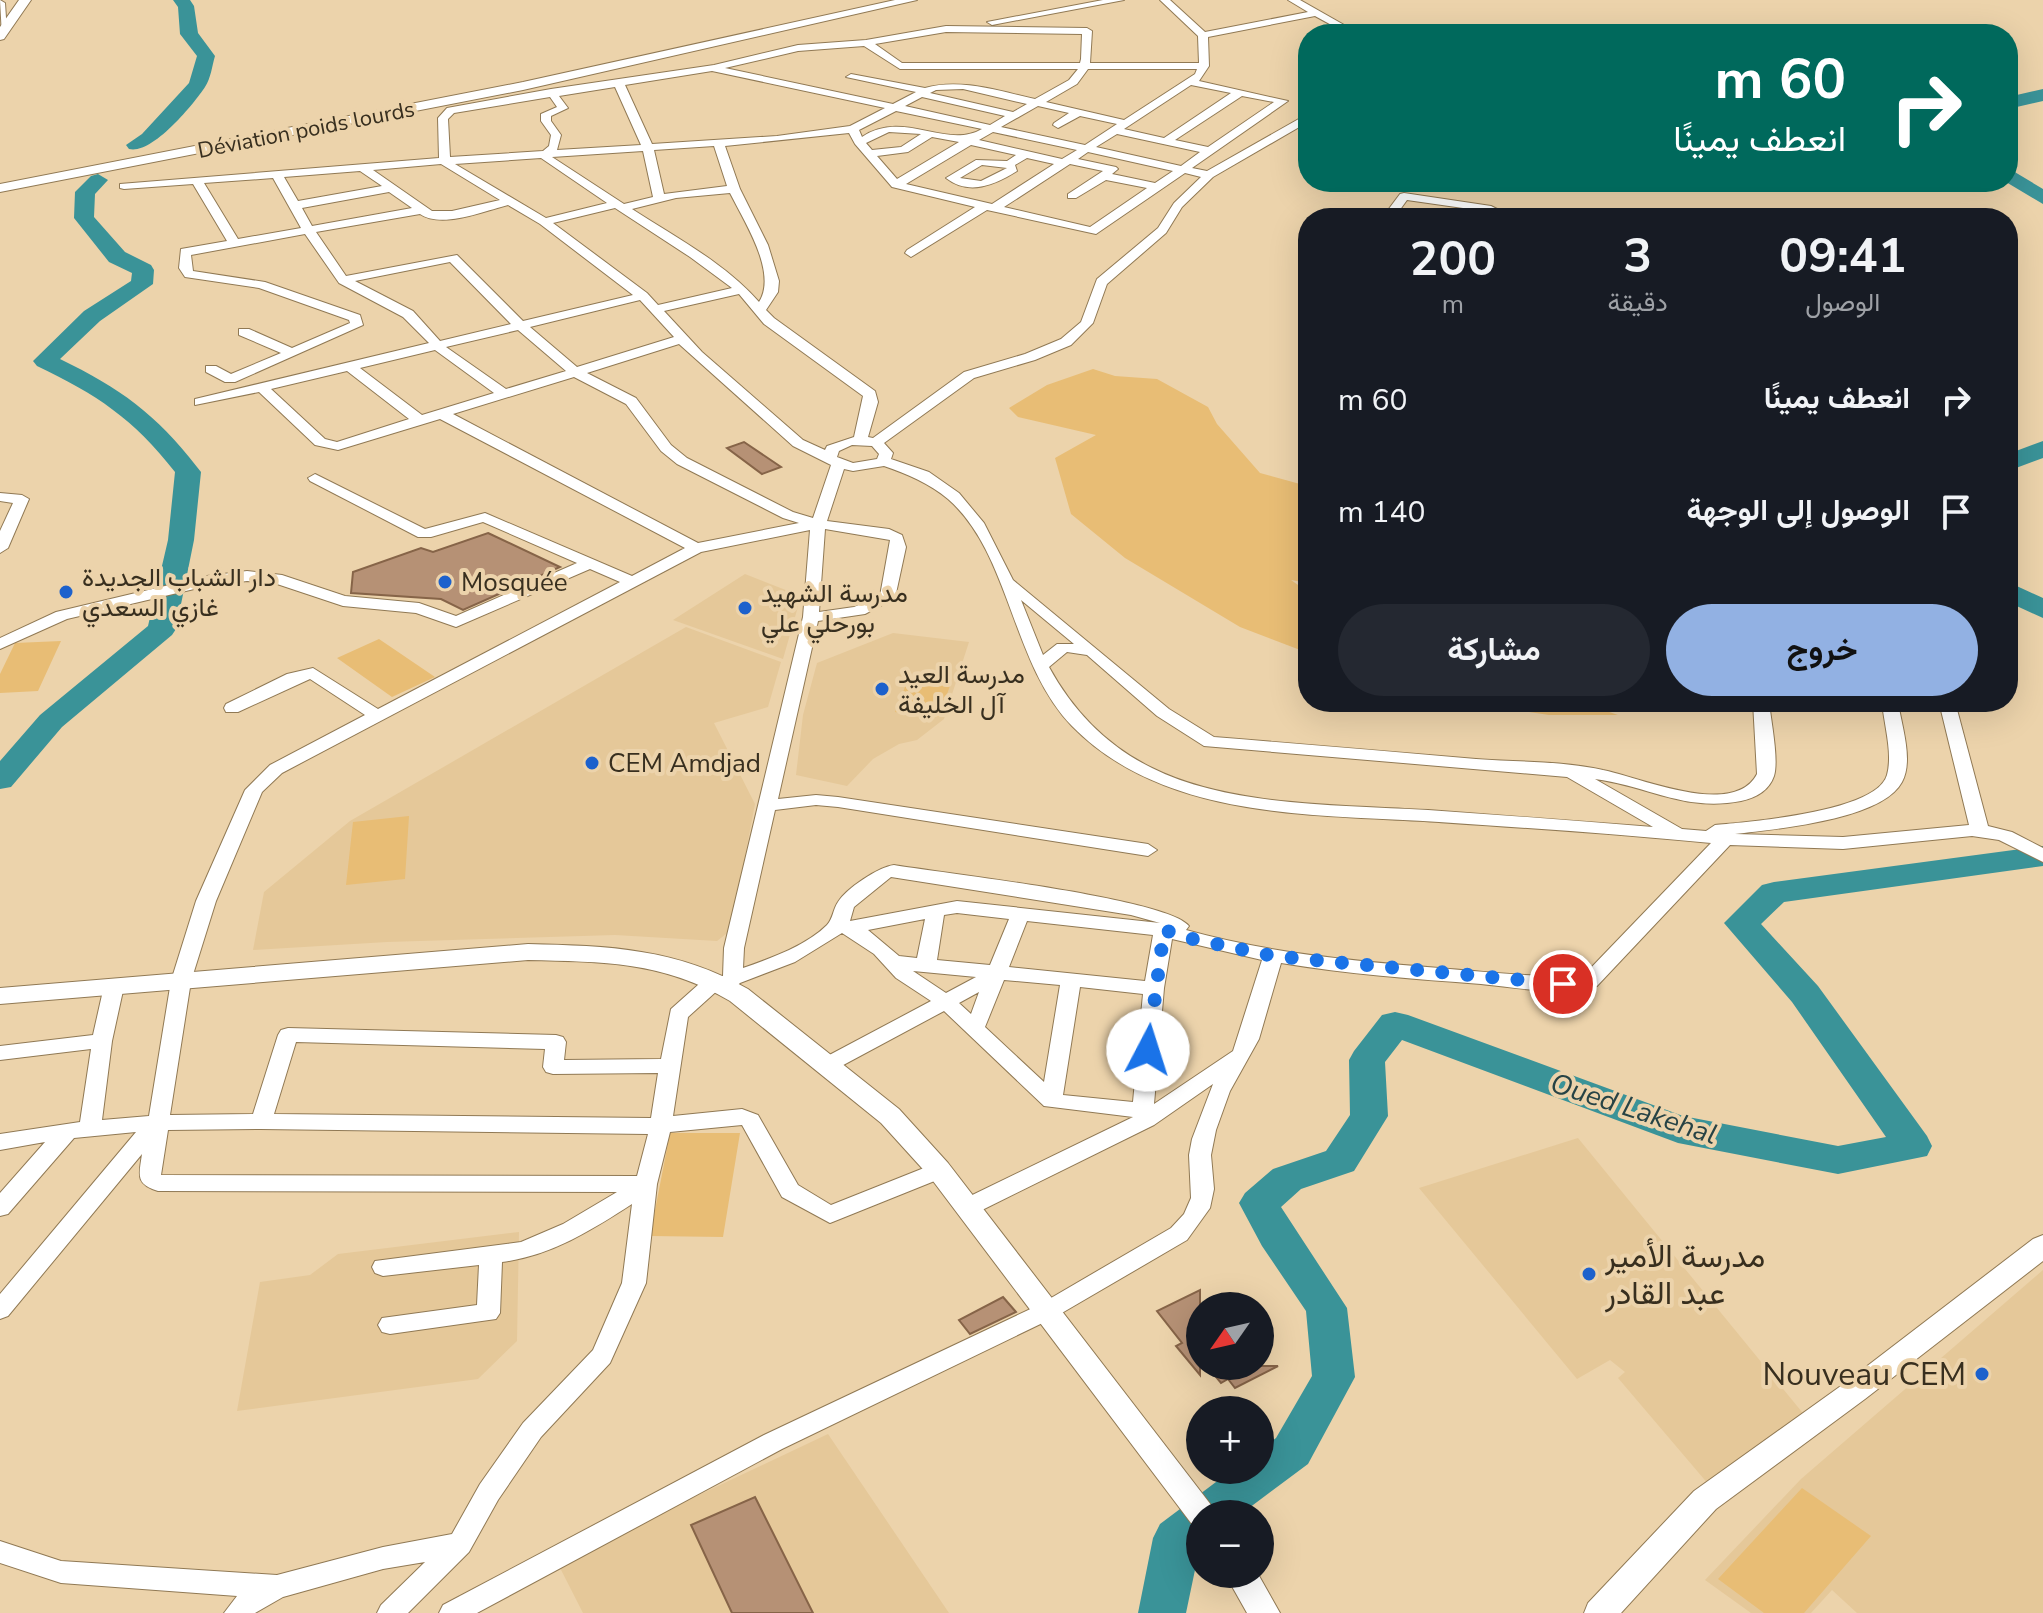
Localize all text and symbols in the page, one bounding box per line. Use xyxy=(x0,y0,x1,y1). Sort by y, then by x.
text: 60 m xyxy=(1715,41,1846,118)
icon: right xyxy=(1874,56,1978,160)
street label: Déviation poids lourds xyxy=(195,94,417,166)
text: انعطف يمينًا xyxy=(1673,115,1846,164)
text: 3 xyxy=(1623,223,1652,289)
text: 09:41 xyxy=(1779,223,1906,289)
text: 200 xyxy=(1410,226,1496,292)
text: دقيقة xyxy=(1608,285,1668,320)
text: الوصول xyxy=(1805,285,1880,320)
text: m xyxy=(1442,287,1464,322)
text: انعطف يمينًا xyxy=(1764,378,1910,419)
icon: right xyxy=(1934,378,1978,422)
text: 60 m xyxy=(1338,380,1407,421)
text: الوصول إلى الوجهة xyxy=(1686,490,1910,531)
icon: arrive xyxy=(1934,490,1978,534)
text: 140 m xyxy=(1338,492,1425,533)
place label: دار الشباب الجديدة غازي السعدي xyxy=(82,560,276,628)
place label: Mosquée xyxy=(461,565,568,600)
marker: Mosquée xyxy=(436,573,454,591)
place label: مدرسة الشهيد بورحلي علي xyxy=(761,576,908,644)
marker: دار الشباب الجديدة غازي السعدي xyxy=(57,583,75,601)
marker: مدرسة الشهيد بورحلي علي xyxy=(736,599,754,617)
button: مشاركة xyxy=(1338,604,1650,696)
button: خروج xyxy=(1666,604,1978,696)
place label: مدرسة العيد آل الخليفة xyxy=(898,657,1025,722)
marker: مدرسة العيد آل الخليفة xyxy=(873,680,891,698)
place label: CEM Amdjad xyxy=(608,746,761,781)
marker: CEM Amdjad xyxy=(583,754,601,772)
pin xyxy=(1529,950,1597,1018)
icon: arrive xyxy=(1541,962,1585,1006)
position arrow xyxy=(1106,1008,1190,1092)
water label: Oued Lakehal xyxy=(1545,1064,1722,1154)
place label: مدرسة الأمير عبد القادر xyxy=(1604,1235,1765,1315)
marker: مدرسة الأمير عبد القادر xyxy=(1580,1265,1598,1283)
north arrow xyxy=(1186,1292,1274,1380)
map controls xyxy=(1186,1292,1274,1588)
place label: Nouveau CEM xyxy=(1763,1353,1966,1396)
marker: Nouveau CEM xyxy=(1973,1365,1991,1383)
button: + xyxy=(1186,1396,1274,1484)
button: − xyxy=(1186,1500,1274,1588)

